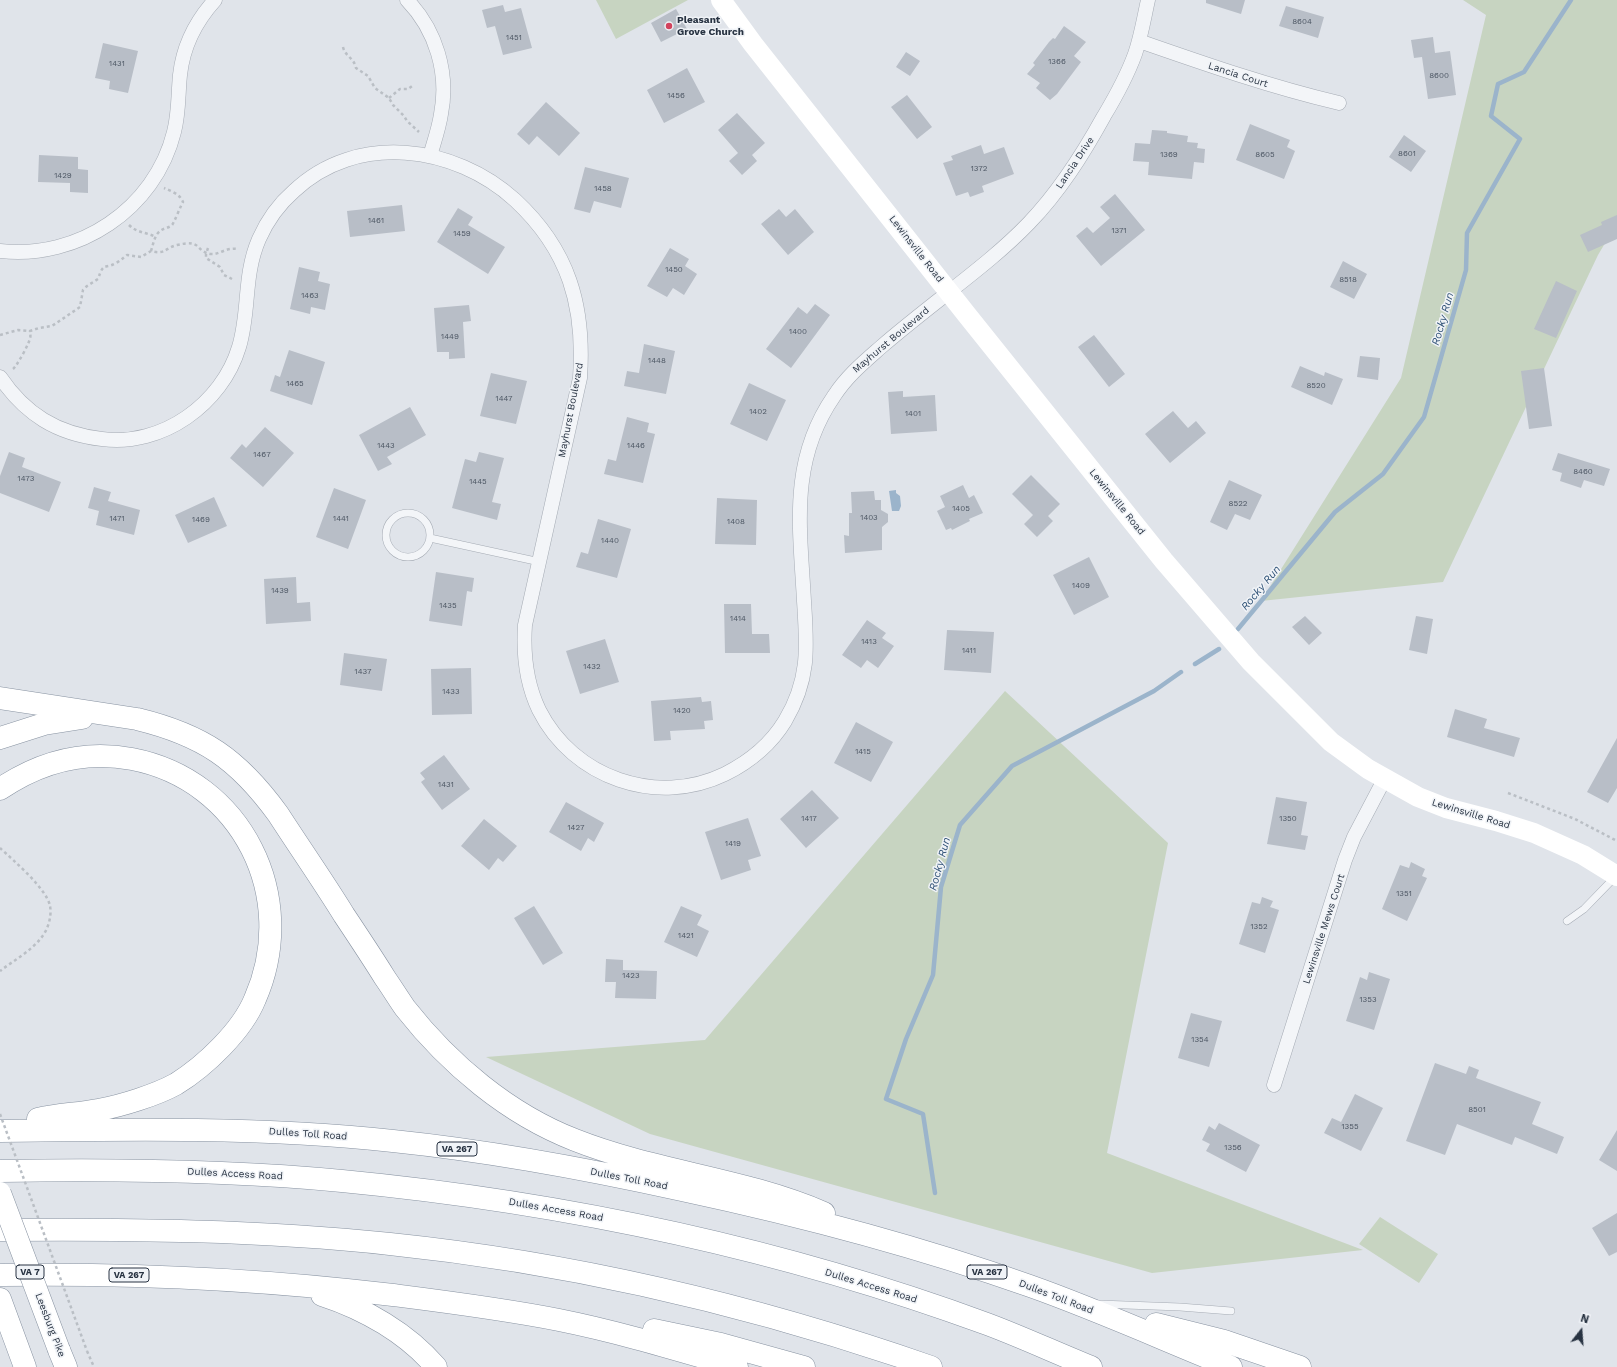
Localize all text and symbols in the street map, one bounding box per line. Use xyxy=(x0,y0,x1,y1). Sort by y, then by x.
place label: Pleasant Grove Church xyxy=(677,14,744,38)
house number: 8604 xyxy=(1292,17,1312,27)
marker: Pleasant Grove Church xyxy=(664,21,674,31)
house number: 1451 xyxy=(506,33,522,43)
house number: 1366 xyxy=(1048,57,1066,67)
house number: 1431 xyxy=(109,59,125,69)
street label: Lancia Court xyxy=(1207,60,1269,90)
house number: 8600 xyxy=(1429,71,1449,81)
house number: 1456 xyxy=(667,91,685,101)
street label: Lancia Drive xyxy=(1053,135,1097,191)
house number: 8601 xyxy=(1398,149,1416,159)
house number: 1369 xyxy=(1160,150,1178,160)
house number: 8605 xyxy=(1255,150,1275,160)
house number: 1372 xyxy=(971,164,987,174)
house number: 1429 xyxy=(54,171,72,181)
house number: 1458 xyxy=(594,184,612,194)
street label: Lewinsville Road xyxy=(886,213,946,285)
house number: 1461 xyxy=(368,216,384,226)
house number: 1371 xyxy=(1111,226,1127,236)
house number: 1459 xyxy=(453,229,471,239)
house number: 1450 xyxy=(665,265,683,275)
house number: 8518 xyxy=(1339,275,1357,285)
house number: 1463 xyxy=(301,291,319,301)
water label: Rocky Run xyxy=(1429,291,1457,347)
street label: Mayhurst Boulevard xyxy=(850,304,932,376)
house number: 1400 xyxy=(789,327,807,337)
house number: 1449 xyxy=(441,332,459,342)
house number: 1448 xyxy=(648,356,666,366)
street label: Mayhurst Boulevard xyxy=(556,362,586,458)
house number: 1465 xyxy=(286,379,304,389)
house number: 8520 xyxy=(1306,381,1326,391)
house number: 1447 xyxy=(496,394,512,404)
house number: 1402 xyxy=(749,407,767,417)
house number: 1401 xyxy=(905,409,921,419)
house number: 1443 xyxy=(377,441,395,451)
house number: 1446 xyxy=(627,441,645,451)
house number: 1467 xyxy=(253,450,271,460)
street label: Lewinsville Road xyxy=(1087,467,1147,537)
house number: 8460 xyxy=(1573,467,1593,477)
house number: 1473 xyxy=(18,474,34,484)
house number: 1445 xyxy=(469,477,487,487)
house number: 8522 xyxy=(1229,499,1247,509)
house number: 1405 xyxy=(952,504,970,514)
house number: 1403 xyxy=(860,513,878,523)
house number: 1471 xyxy=(109,514,125,524)
house number: 1441 xyxy=(333,514,349,524)
house number: 1469 xyxy=(192,515,210,525)
house number: 1408 xyxy=(727,517,745,527)
house number: 1440 xyxy=(601,536,619,546)
water label: Rocky Run xyxy=(1238,563,1284,613)
house number: 1409 xyxy=(1072,581,1090,591)
house number: 1439 xyxy=(271,586,289,596)
house number: 1435 xyxy=(439,601,457,611)
house number: 1414 xyxy=(730,614,746,624)
house number: 1413 xyxy=(861,637,877,647)
house number: 1411 xyxy=(962,646,976,656)
house number: 1432 xyxy=(583,662,601,672)
house number: 1437 xyxy=(355,667,371,677)
house number: 1433 xyxy=(442,687,460,697)
house number: 1420 xyxy=(673,706,691,716)
house number: 1415 xyxy=(855,747,871,757)
house number: 1431 xyxy=(438,780,454,790)
street label: Lewinsville Road xyxy=(1430,796,1512,832)
house number: 1417 xyxy=(801,814,817,824)
house number: 1350 xyxy=(1279,814,1297,824)
house number: 1427 xyxy=(568,823,584,833)
water label: Rocky Run xyxy=(927,836,953,892)
house number: 1419 xyxy=(725,839,741,849)
street label: Lewinsville Mews Court xyxy=(1301,872,1347,986)
house number: 1351 xyxy=(1396,889,1412,899)
house number: 1352 xyxy=(1250,922,1268,932)
house number: 1421 xyxy=(678,931,694,941)
house number: 1423 xyxy=(622,971,640,981)
house number: 1353 xyxy=(1359,995,1377,1005)
house number: 1354 xyxy=(1191,1035,1209,1045)
house number: 8501 xyxy=(1468,1105,1486,1115)
house number: 1355 xyxy=(1341,1122,1359,1132)
street label: Dulles Toll Road xyxy=(268,1125,348,1143)
road number: VA 267 xyxy=(437,1142,477,1156)
house number: 1356 xyxy=(1224,1143,1242,1153)
street label: Dulles Access Road xyxy=(187,1166,283,1182)
street label: Dulles Toll Road xyxy=(589,1166,669,1192)
street label: Dulles Access Road xyxy=(508,1196,604,1224)
road number: VA 7 xyxy=(16,1265,44,1279)
road number: VA 267 xyxy=(967,1265,1007,1279)
street label: Dulles Access Road xyxy=(823,1266,919,1306)
road number: VA 267 xyxy=(109,1268,149,1282)
street label: Dulles Toll Road xyxy=(1017,1277,1095,1317)
street label: Leesburg Pike xyxy=(32,1291,68,1359)
north arrow xyxy=(1561,1311,1601,1351)
text: N xyxy=(1579,1312,1590,1326)

